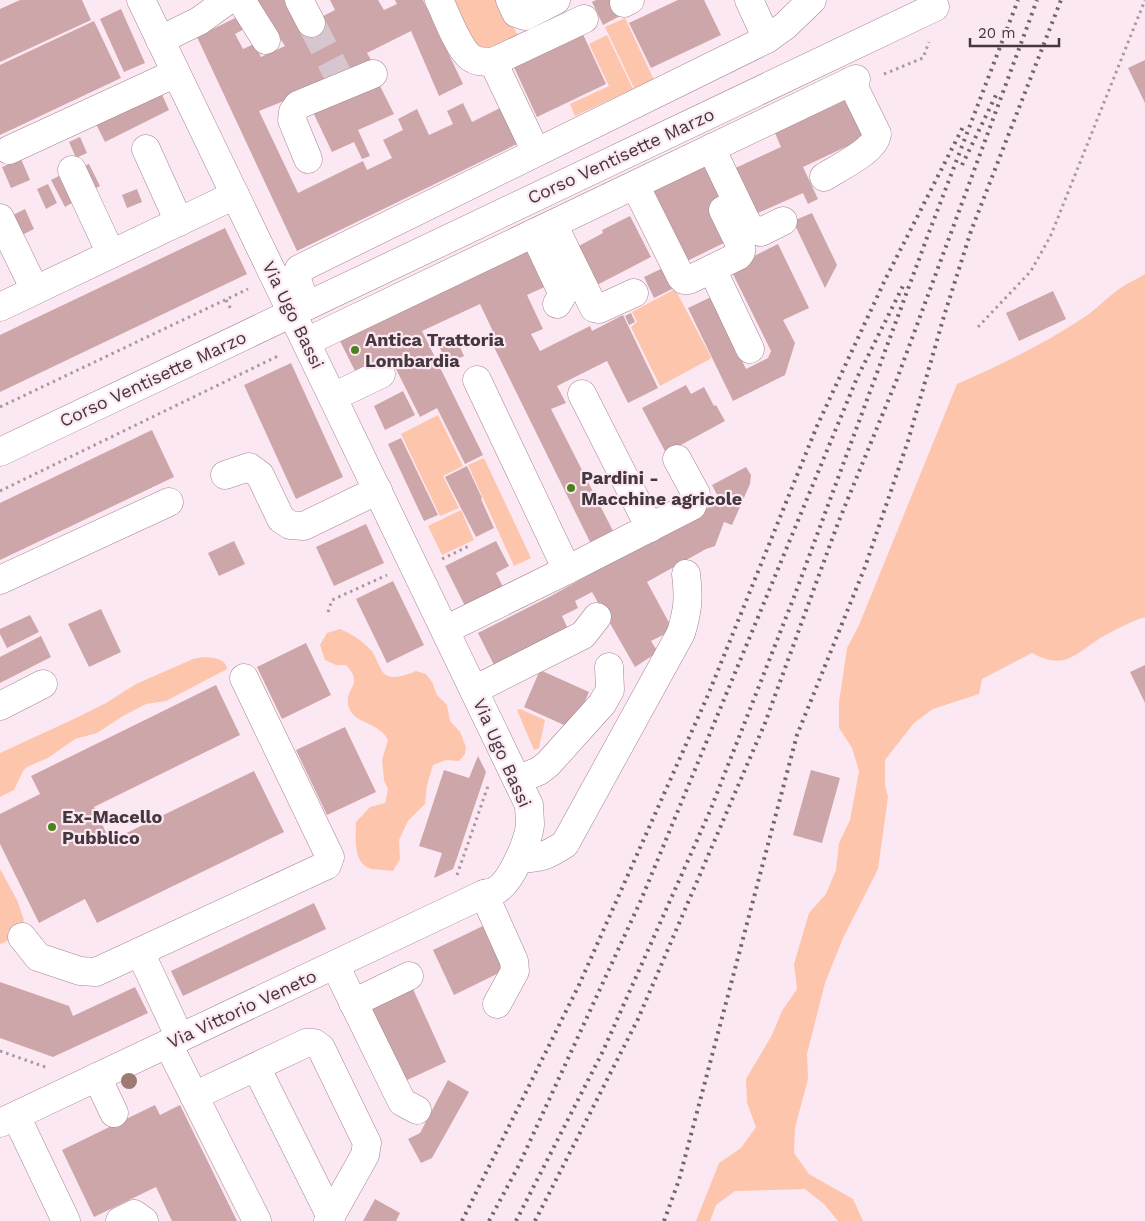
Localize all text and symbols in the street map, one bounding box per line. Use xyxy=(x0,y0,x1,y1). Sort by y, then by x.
scale bar xyxy=(970,15,1059,47)
text: 20 m xyxy=(978,24,1016,42)
street label: Corso Ventisette Marzo xyxy=(524,103,717,208)
street label: Via Ugo Bassi xyxy=(258,258,329,372)
street label: Corso Ventisette Marzo xyxy=(56,326,249,431)
place label: Antica Trattoria Lombardia xyxy=(365,329,505,371)
marker: Antica Trattoria Lombardia xyxy=(349,344,361,356)
place label: Pardini - Macchine agricole xyxy=(581,467,742,509)
marker: Pardini - Macchine agricole xyxy=(565,482,577,494)
street label: Via Ugo Bassi xyxy=(469,695,536,811)
place label: Ex-Macello Pubblico xyxy=(62,806,162,848)
marker: Ex-Macello Pubblico xyxy=(46,821,58,833)
street label: Via Vittorio Veneto xyxy=(164,965,320,1052)

